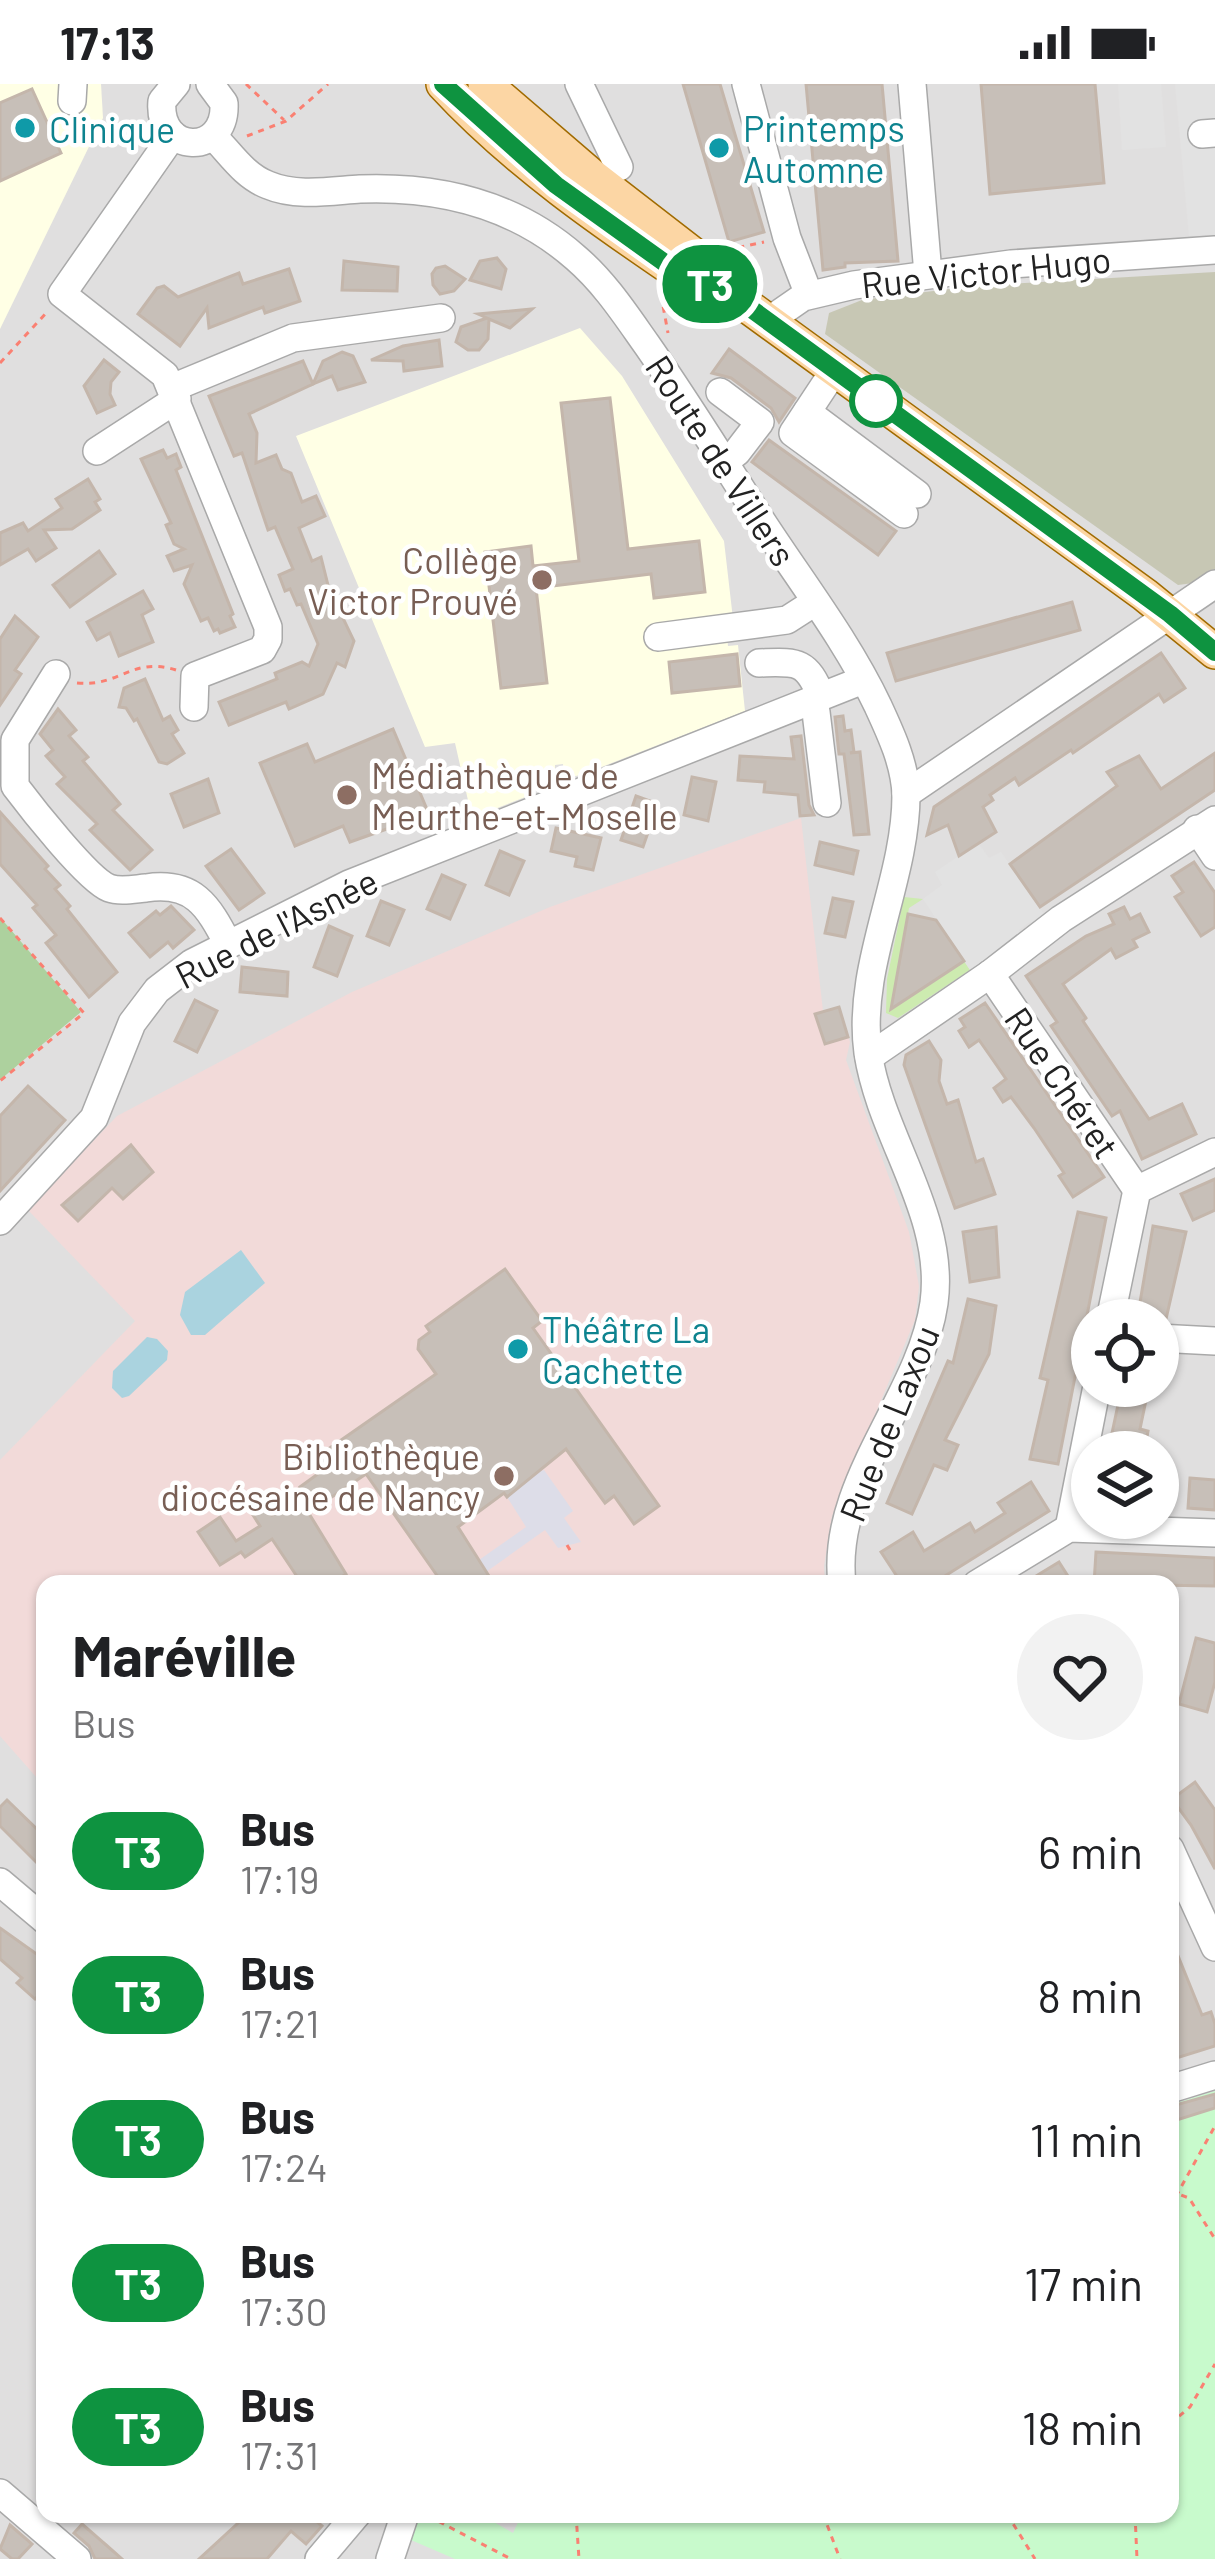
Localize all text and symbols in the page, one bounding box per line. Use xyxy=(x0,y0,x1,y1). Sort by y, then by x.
text: 17:13 xyxy=(60,15,155,69)
place label: Printemps Automne xyxy=(743,106,905,190)
place label: Clinique xyxy=(49,107,175,150)
marker: Clinique xyxy=(12,115,38,141)
marker: Printemps Automne xyxy=(706,135,732,161)
street label: Rue Victor Hugo xyxy=(859,236,1113,306)
line badge: T3 xyxy=(656,245,764,323)
text: T3 xyxy=(686,259,734,309)
street label: Route de Villers xyxy=(638,347,806,573)
unlabelled marker xyxy=(851,376,901,426)
place label: Collège Victor Prouvé xyxy=(308,538,518,622)
marker: Collège Victor Prouvé xyxy=(529,567,555,593)
place label: Médiathèque de Meurthe-et-Moselle xyxy=(371,753,678,837)
marker: Médiathèque de Meurthe-et-Moselle xyxy=(334,782,360,808)
street label: Rue de l'Asnée xyxy=(168,858,384,996)
street label: Rue Chéret xyxy=(997,998,1129,1166)
map controls xyxy=(1071,1299,1179,1539)
button: locate xyxy=(1071,1299,1179,1407)
place label: Théâtre La Cachette xyxy=(542,1307,710,1391)
street label: Rue de Laxou xyxy=(829,1319,947,1527)
marker: Théâtre La Cachette xyxy=(505,1336,531,1362)
button: layers xyxy=(1071,1431,1179,1539)
place label: Bibliothèque diocésaine de Nancy xyxy=(161,1434,480,1518)
marker: Bibliothèque diocésaine de Nancy xyxy=(491,1463,517,1489)
button: heart xyxy=(1017,1614,1143,1740)
text: Maréville xyxy=(72,1620,296,1688)
text: Bus xyxy=(72,1699,136,1746)
text: Bus xyxy=(240,1801,315,1855)
text: 6 min xyxy=(1038,1824,1143,1878)
text: T3 xyxy=(114,1826,162,1876)
text: 17:19 xyxy=(240,1855,319,1902)
text: Bus xyxy=(240,1945,315,1999)
text: 8 min xyxy=(1038,1968,1143,2022)
text: T3 xyxy=(114,1970,162,2020)
text: 17:21 xyxy=(240,1999,319,2046)
text: Bus xyxy=(240,2089,315,2143)
text: 11 min xyxy=(1029,2112,1143,2166)
text: T3 xyxy=(114,2114,162,2164)
text: 17:24 xyxy=(240,2143,328,2190)
text: Bus xyxy=(240,2233,315,2287)
text: 17 min xyxy=(1024,2256,1143,2310)
text: T3 xyxy=(114,2258,162,2308)
text: 17:30 xyxy=(240,2287,327,2334)
text: Bus xyxy=(240,2377,315,2431)
text: 18 min xyxy=(1022,2400,1143,2454)
text: T3 xyxy=(114,2402,162,2452)
text: 17:31 xyxy=(240,2431,319,2478)

